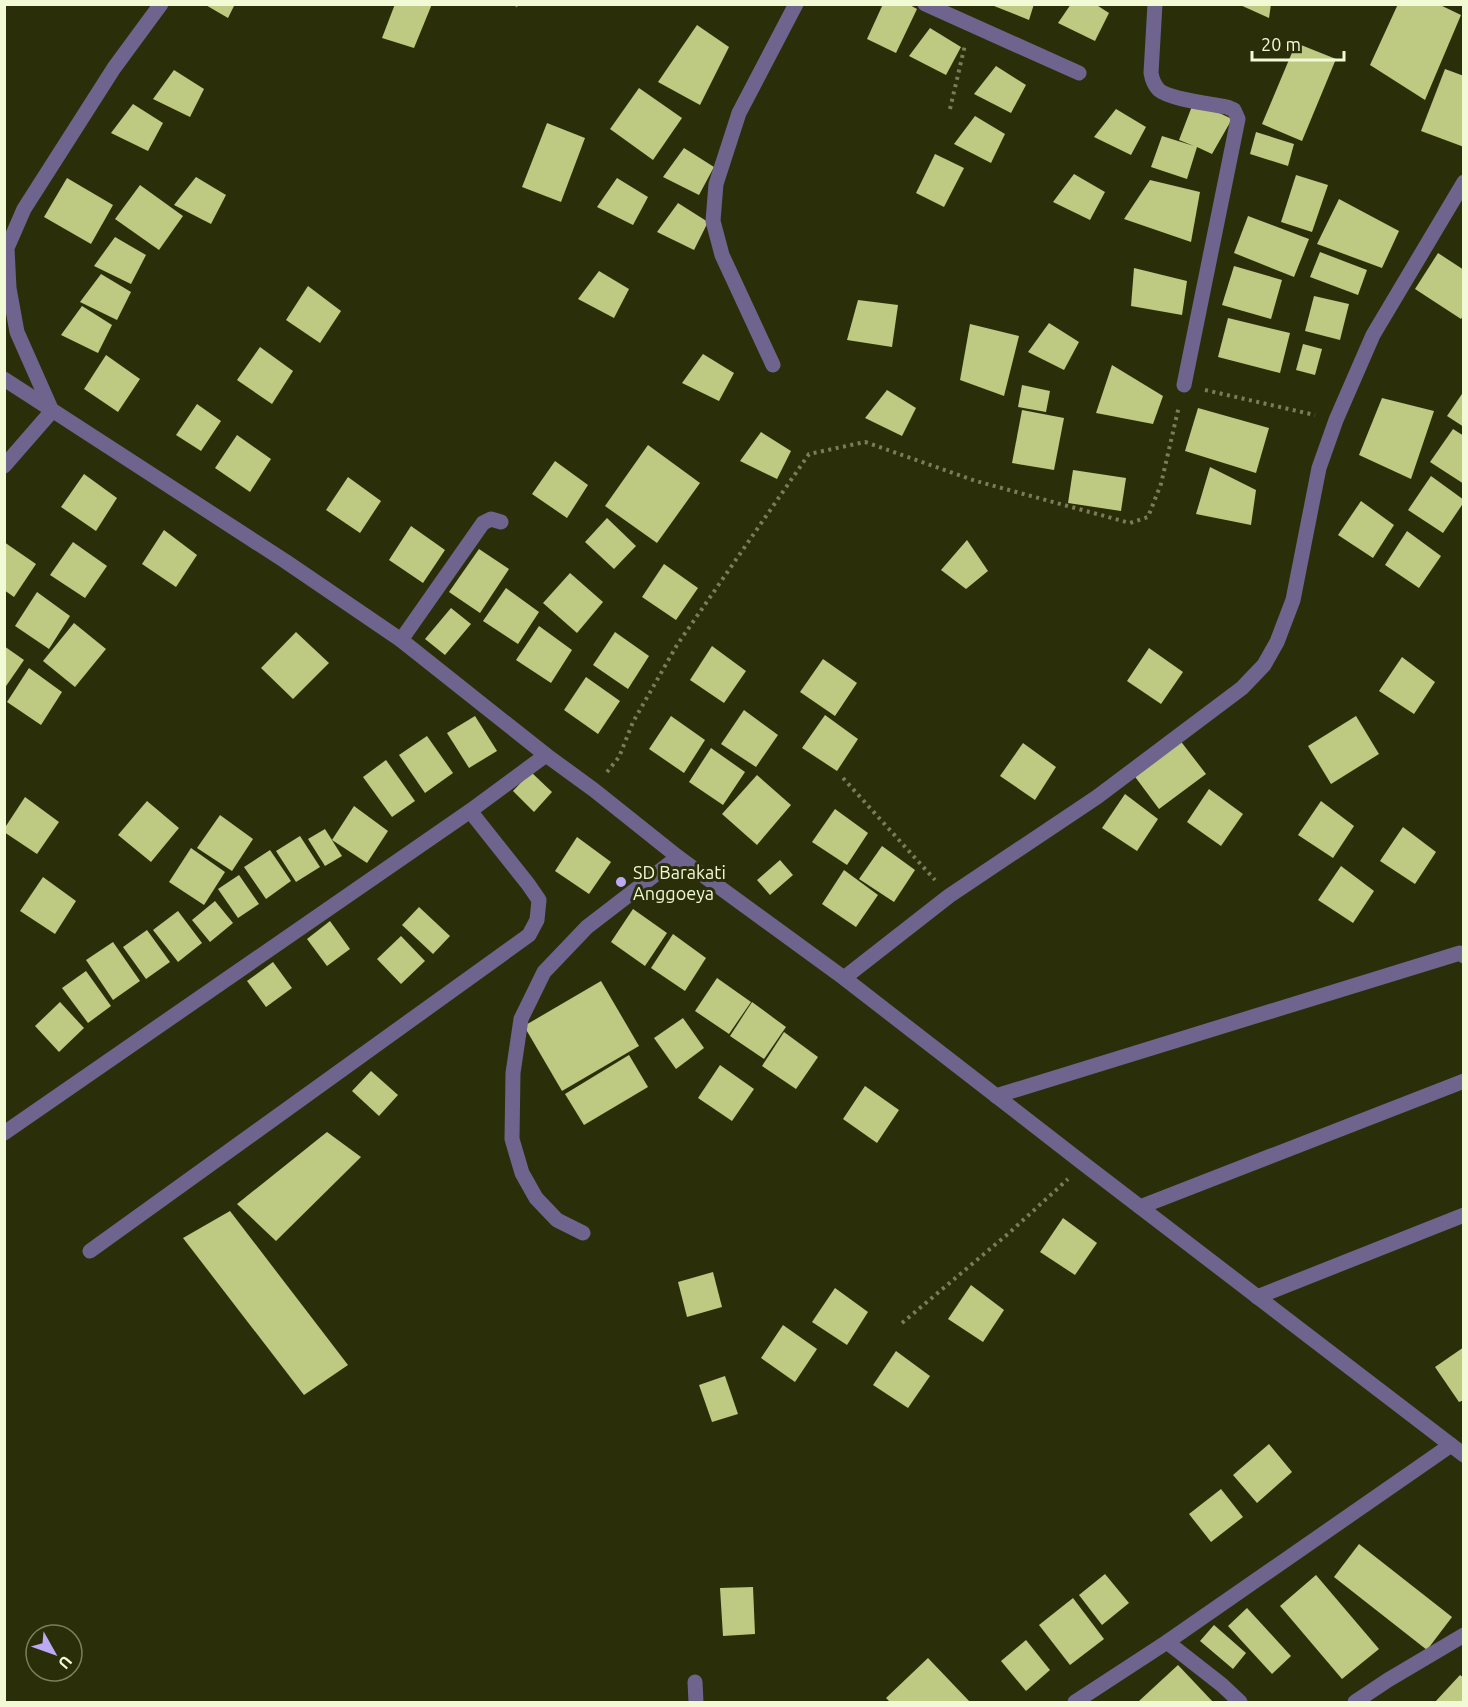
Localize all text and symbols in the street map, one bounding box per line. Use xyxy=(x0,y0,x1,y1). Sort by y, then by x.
scale bar xyxy=(1252,24,1344,62)
text: 20 m xyxy=(1261,34,1301,54)
place label: SD Barakati Anggoeya xyxy=(633,862,726,903)
marker: SD Barakati Anggoeya xyxy=(614,875,628,889)
north arrow xyxy=(24,1623,84,1683)
text: U xyxy=(55,1653,76,1673)

